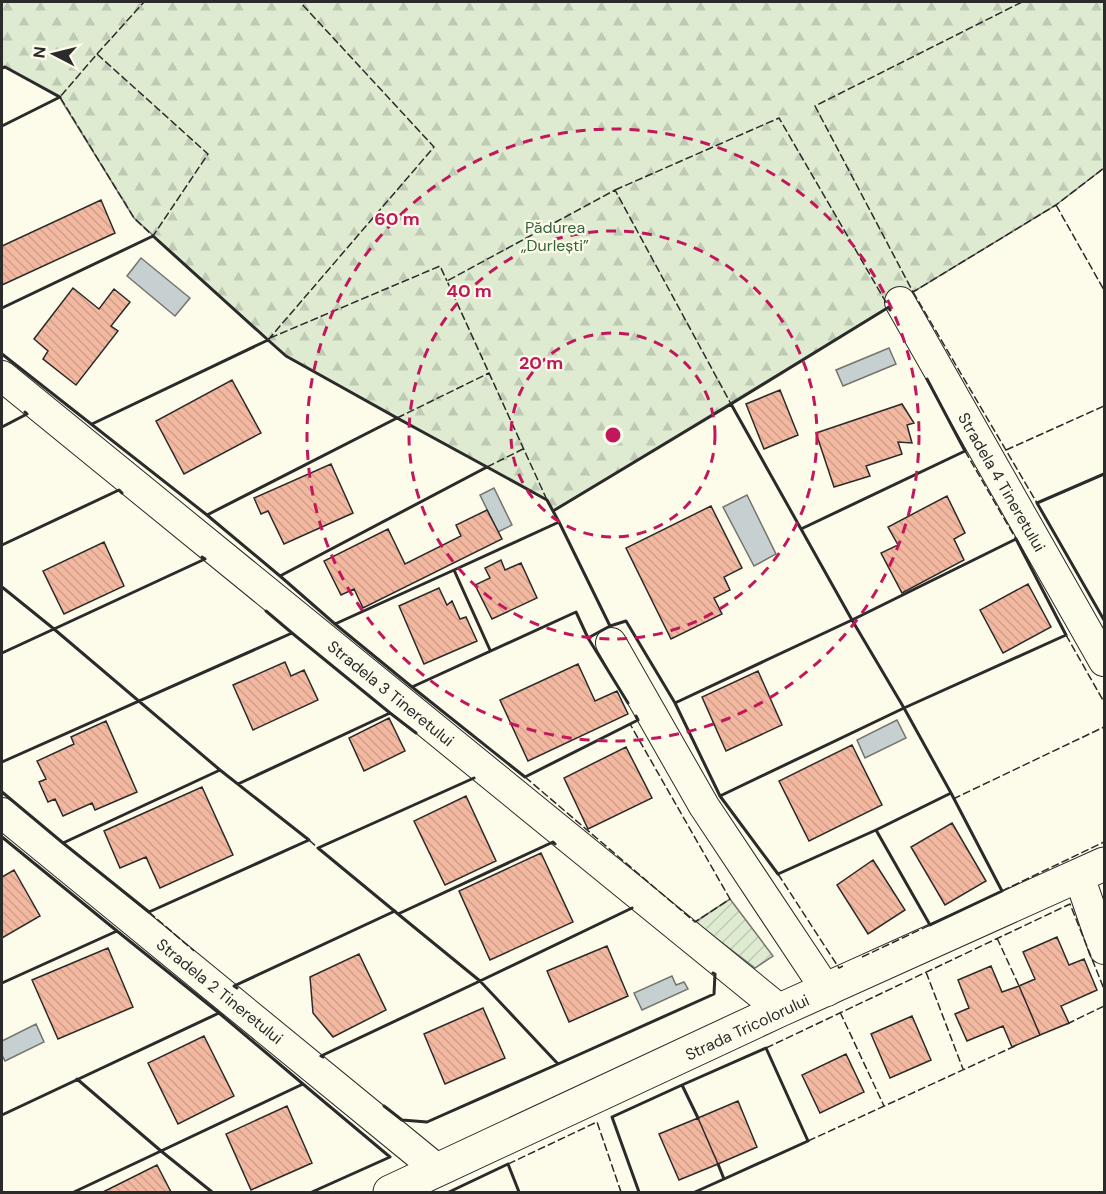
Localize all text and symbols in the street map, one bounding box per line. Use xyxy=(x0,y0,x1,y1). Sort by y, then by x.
north arrow xyxy=(24,24,84,84)
text: N xyxy=(28,45,51,59)
text: 60 m xyxy=(374,207,420,231)
park label: Pădurea „Durlești” xyxy=(521,217,589,256)
text: 40 m xyxy=(446,279,492,303)
text: 20 m xyxy=(519,351,563,375)
street label: Stradela 4 Tineretului xyxy=(953,409,1050,556)
centre of rings xyxy=(603,425,623,445)
street label: Stradela 3 Tineretului xyxy=(323,636,458,751)
street label: Stradela 2 Tineretului xyxy=(152,934,287,1049)
street label: Strada Tricolorului xyxy=(682,990,813,1065)

